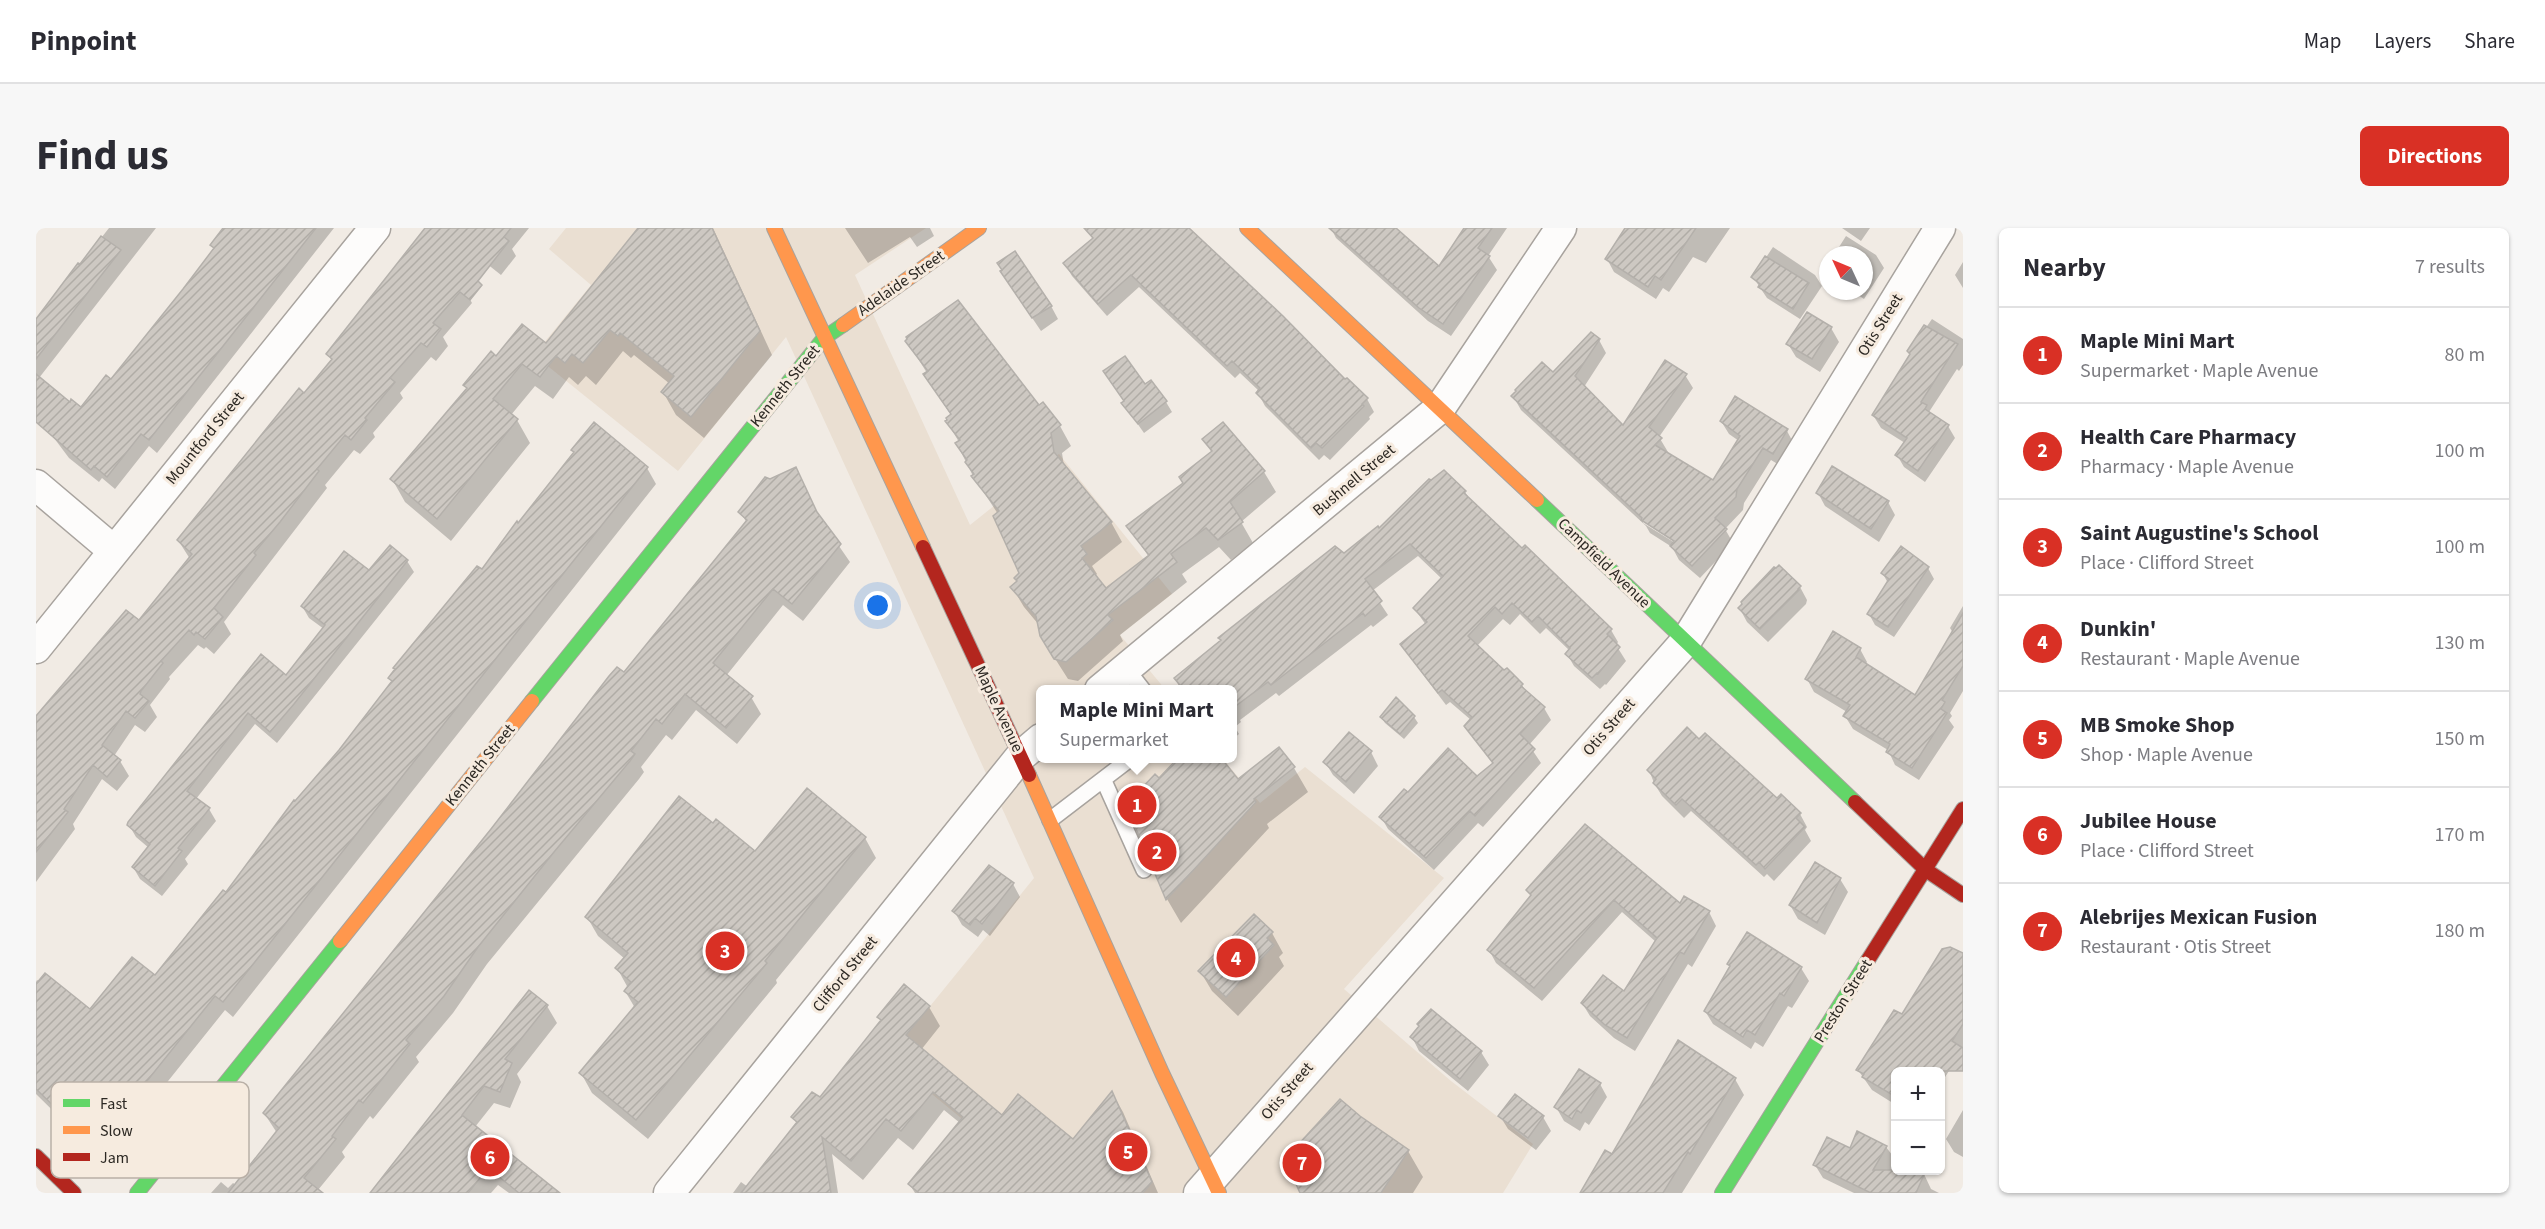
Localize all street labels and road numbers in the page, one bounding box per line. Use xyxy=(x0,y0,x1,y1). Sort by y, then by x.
street label: Adelaide Street xyxy=(853,244,949,321)
street label: Otis Street xyxy=(1852,289,1908,360)
street label: Kenneth Street xyxy=(745,340,825,432)
street label: Mountford Street xyxy=(161,386,250,489)
street label: Bushnell Street xyxy=(1308,439,1400,521)
street label: Campfield Avenue xyxy=(1553,513,1655,613)
street label: Maple Avenue xyxy=(969,662,1029,756)
street label: Otis Street xyxy=(1578,693,1641,761)
street label: Kenneth Street xyxy=(440,719,520,811)
street label: Clifford Street xyxy=(807,931,883,1017)
street label: Preston Street xyxy=(1809,955,1878,1047)
street label: Otis Street xyxy=(1256,1057,1319,1125)

